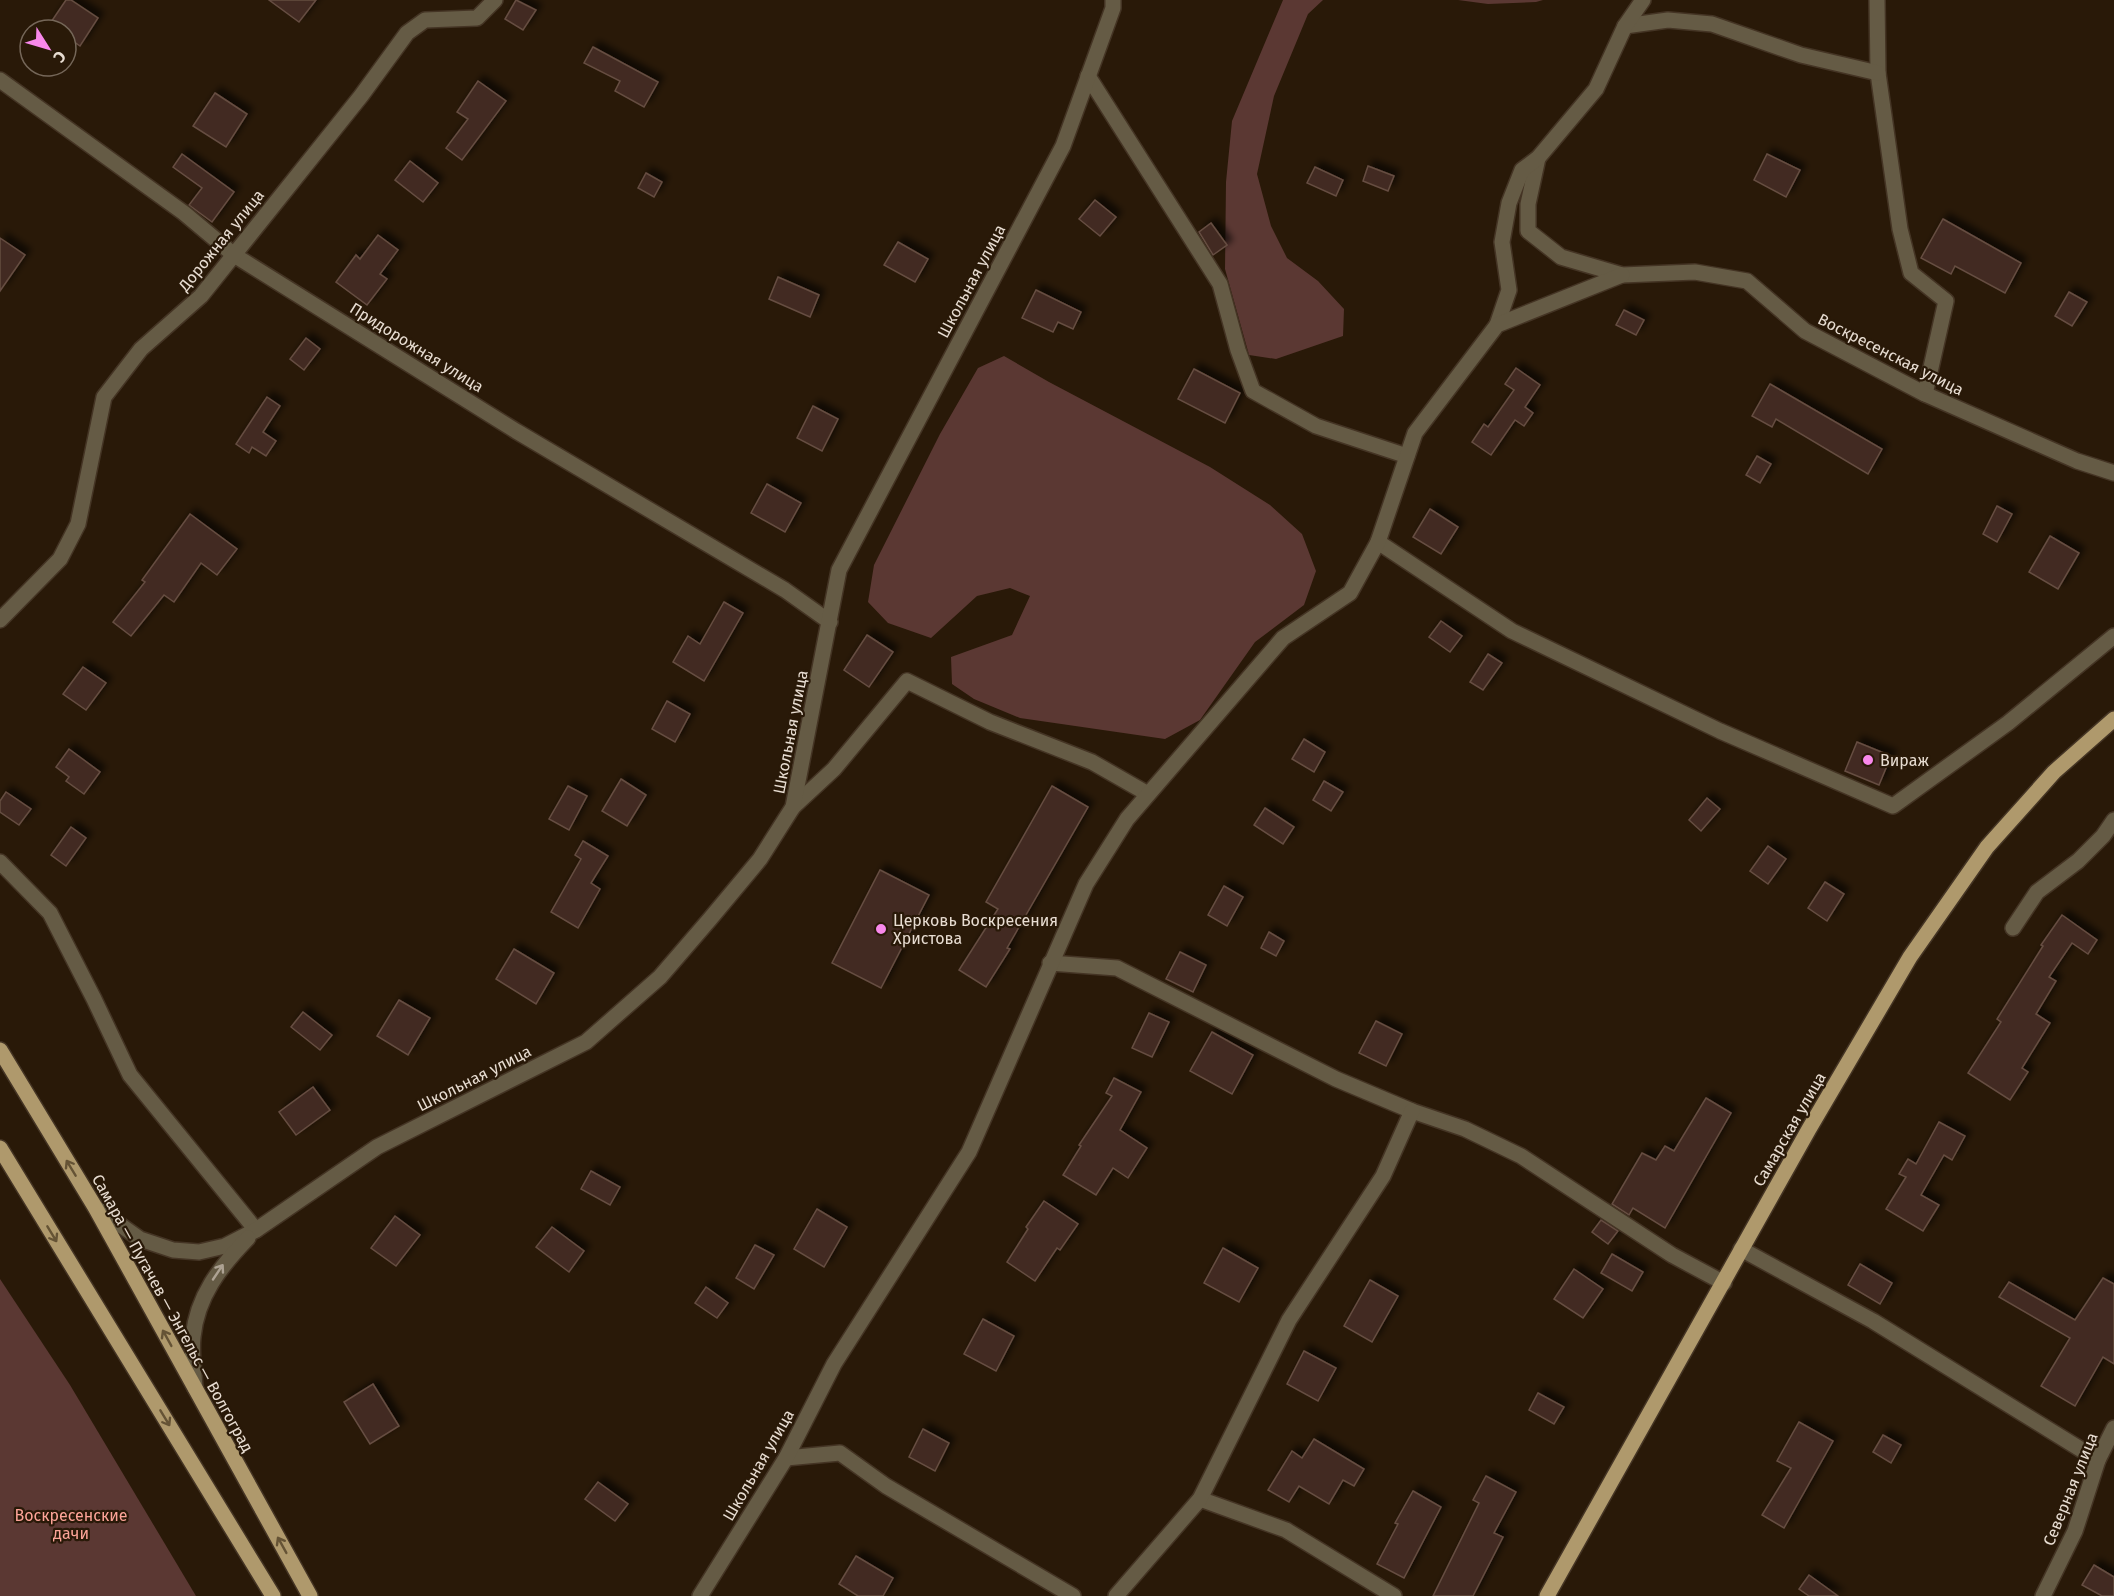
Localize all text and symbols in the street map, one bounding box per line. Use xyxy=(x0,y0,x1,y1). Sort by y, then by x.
north arrow xyxy=(18,18,78,78)
text: С xyxy=(49,47,70,67)
street label: Дорожная улица xyxy=(174,186,268,296)
street label: Школьная улица xyxy=(934,221,1009,341)
street label: Придорожная улица xyxy=(346,299,487,396)
street label: Воскресенская улица xyxy=(1815,309,1967,399)
street label: Школьная улица xyxy=(769,669,812,795)
place label: Вираж xyxy=(1880,751,1929,770)
marker: Вираж xyxy=(1861,753,1875,767)
place label: Церковь Воскресения Христова xyxy=(893,911,1058,948)
marker: Церковь Воскресения Христова xyxy=(874,922,888,936)
street label: Школьная улица xyxy=(414,1042,534,1115)
street label: Самарская улица xyxy=(1749,1069,1830,1190)
one-way arrow xyxy=(64,1160,76,1177)
street label: Самара — Пугачев — Энгельс — Волгоград xyxy=(88,1171,257,1455)
one-way arrow xyxy=(47,1225,59,1242)
one-way arrow xyxy=(212,1265,224,1281)
one-way arrow xyxy=(161,1329,172,1347)
street label: Школьная улица xyxy=(719,1406,798,1524)
one-way arrow xyxy=(159,1409,171,1426)
street label: Северная улица xyxy=(2039,1430,2102,1549)
park label: Воскресенские дачи xyxy=(14,1506,128,1543)
one-way arrow xyxy=(276,1537,288,1554)

